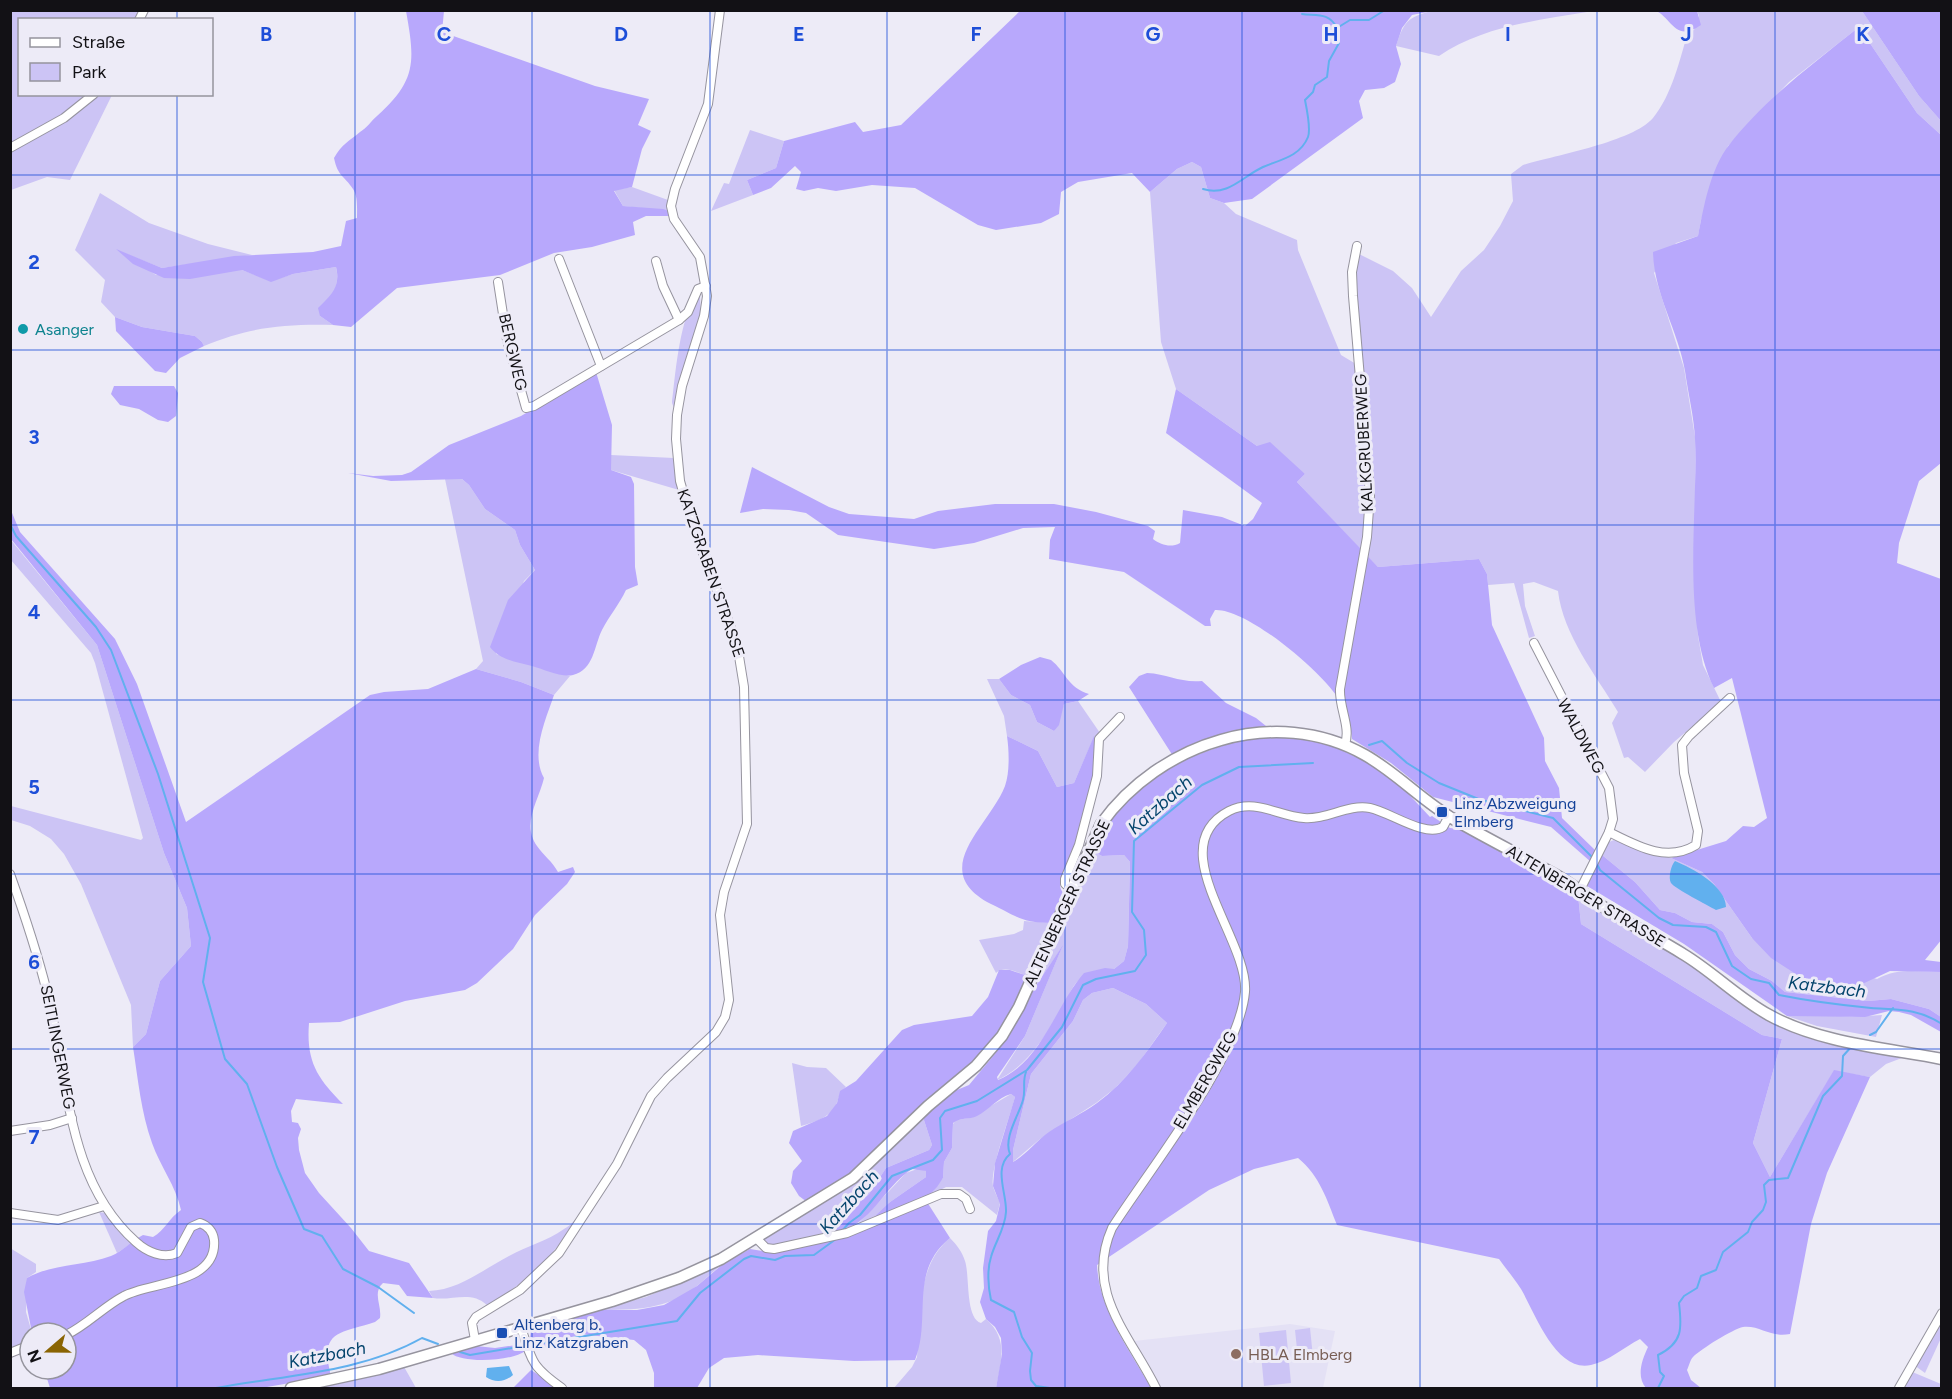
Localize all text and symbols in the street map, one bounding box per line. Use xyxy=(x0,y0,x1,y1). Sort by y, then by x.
legend xyxy=(18,18,213,96)
text: B xyxy=(260,22,272,46)
text: C xyxy=(437,22,451,46)
text: D xyxy=(614,22,628,46)
text: E xyxy=(793,22,805,46)
text: F xyxy=(970,22,982,46)
text: G xyxy=(1146,22,1161,46)
text: H xyxy=(1324,22,1339,46)
text: I xyxy=(1505,22,1511,46)
text: J xyxy=(1680,22,1692,46)
text: K xyxy=(1856,22,1870,46)
text: Straße xyxy=(72,31,125,53)
text: Park xyxy=(72,61,107,83)
text: 2 xyxy=(28,250,40,274)
street label: BERGWEG xyxy=(495,312,531,392)
place label: Asanger xyxy=(35,320,95,339)
marker: Asanger xyxy=(16,322,30,336)
street label: KALKGRUBERWEG xyxy=(1351,373,1377,513)
text: 3 xyxy=(28,425,40,449)
street label: KATZGRABEN STRASSE xyxy=(673,486,749,660)
text: 4 xyxy=(28,600,41,624)
street label: WALDWEG xyxy=(1553,695,1609,777)
water label: Katzbach xyxy=(1123,771,1197,839)
text: 5 xyxy=(28,775,40,799)
place label: Linz Abzweigung Elmberg xyxy=(1454,794,1576,831)
marker: Linz Abzweigung Elmberg xyxy=(1435,805,1449,819)
street label: ALTENBERGER STRASSE xyxy=(1020,816,1114,990)
street label: ALTENBERGER STRASSE xyxy=(1503,841,1669,951)
text: 6 xyxy=(28,950,40,974)
water label: Katzbach xyxy=(1787,971,1867,1003)
street label: SEITLINGERWEG xyxy=(37,983,79,1111)
street label: ELMBERGWEG xyxy=(1169,1028,1241,1132)
text: 7 xyxy=(28,1125,40,1149)
water label: Katzbach xyxy=(815,1166,883,1238)
place label: Altenberg b. Linz Katzgraben xyxy=(514,1315,629,1352)
north arrow xyxy=(18,1321,78,1381)
marker: Altenberg b. Linz Katzgraben xyxy=(495,1326,509,1340)
water label: Katzbach xyxy=(287,1337,367,1373)
place label: HBLA Elmberg xyxy=(1248,1345,1352,1364)
text: N xyxy=(23,1347,45,1365)
marker: HBLA Elmberg xyxy=(1229,1347,1243,1361)

